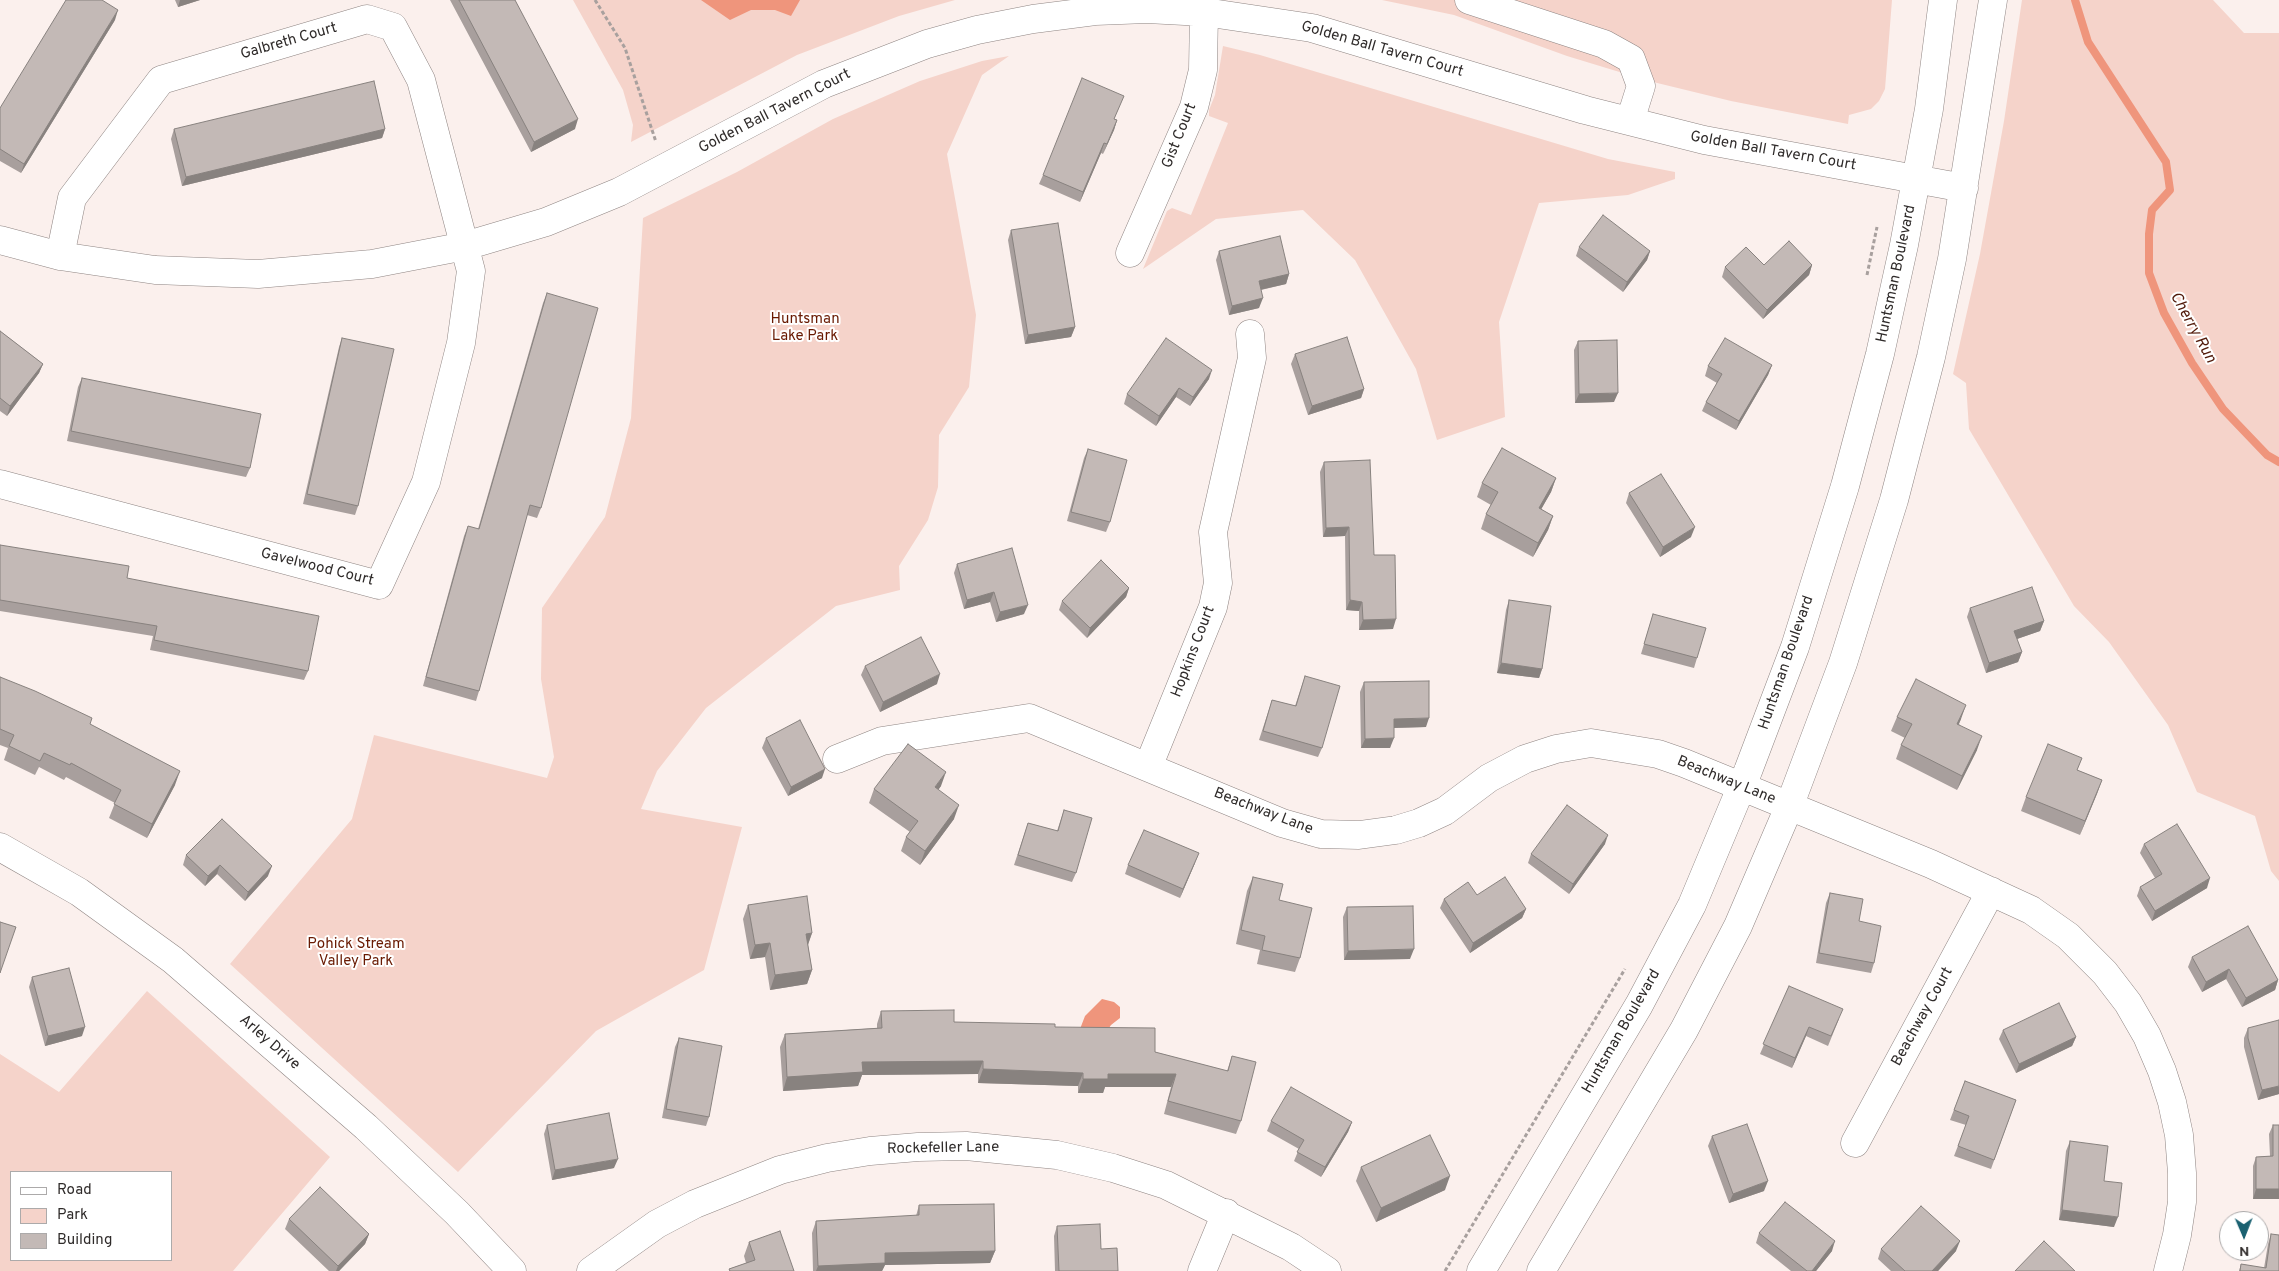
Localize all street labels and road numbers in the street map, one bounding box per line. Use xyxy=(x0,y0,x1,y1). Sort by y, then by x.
street label: Golden Ball Tavern Court xyxy=(1299,18,1465,82)
street label: Galbreth Court xyxy=(239,20,339,64)
street label: Golden Ball Tavern Court xyxy=(696,66,854,158)
street label: Gist Court xyxy=(1159,101,1201,171)
street label: Golden Ball Tavern Court xyxy=(1689,129,1857,175)
street label: Huntsman Boulevard xyxy=(1874,203,1920,345)
street label: Gavelwood Court xyxy=(259,545,375,591)
street label: Huntsman Boulevard xyxy=(1756,594,1818,732)
street label: Hopkins Court xyxy=(1168,604,1220,700)
street label: Beachway Lane xyxy=(1674,753,1778,809)
street label: Beachway Lane xyxy=(1211,785,1315,839)
street label: Beachway Court xyxy=(1888,964,1958,1070)
street label: Huntsman Boulevard xyxy=(1579,967,1665,1097)
street label: Arley Drive xyxy=(235,1012,303,1074)
street label: Rockefeller Lane xyxy=(887,1139,999,1159)

